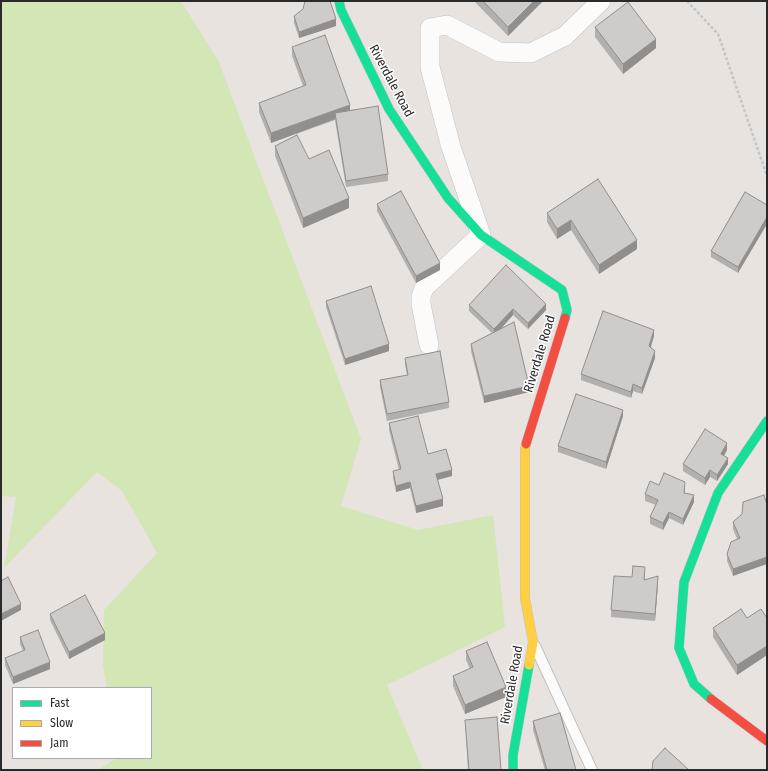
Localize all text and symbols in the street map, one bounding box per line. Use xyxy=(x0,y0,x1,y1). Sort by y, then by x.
street label: Riverdale Road xyxy=(365,42,417,120)
street label: Riverdale Road xyxy=(521,314,559,394)
street label: Riverdale Road xyxy=(497,644,527,726)
legend xyxy=(12,687,152,759)
text: Fast xyxy=(50,696,69,710)
text: Slow xyxy=(50,716,73,730)
text: Jam xyxy=(50,736,68,750)

